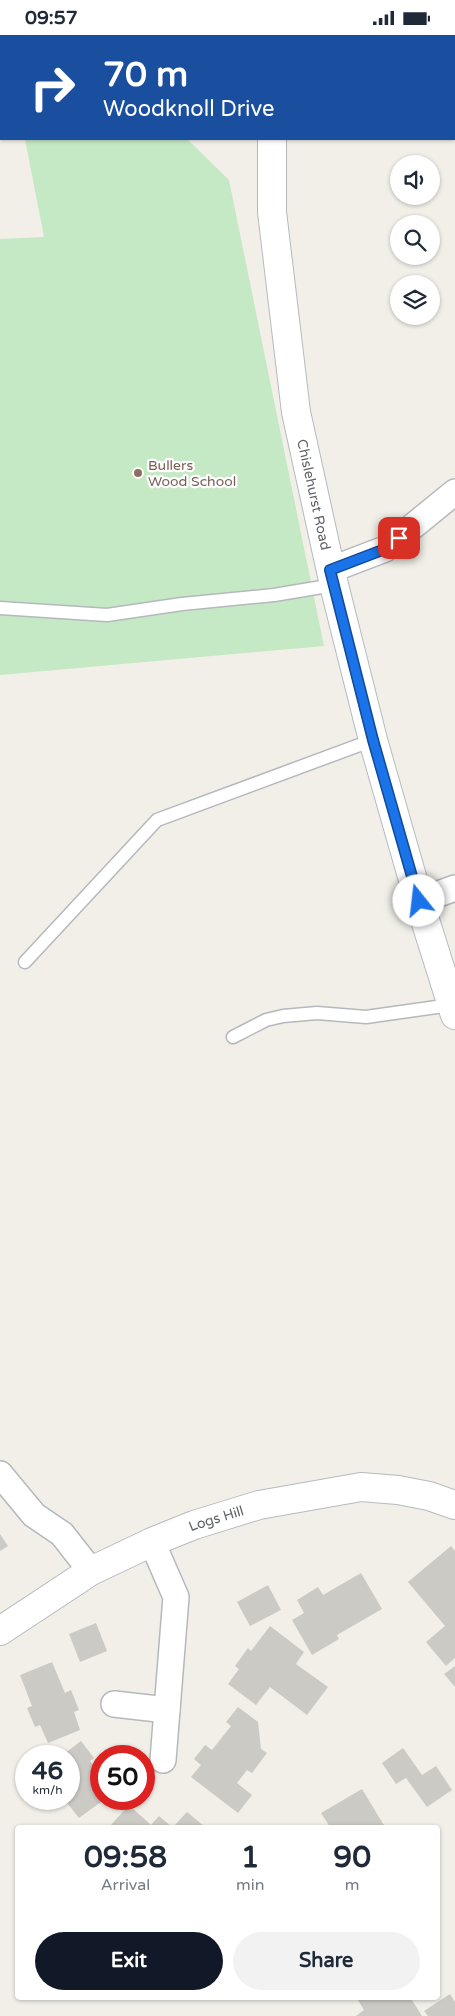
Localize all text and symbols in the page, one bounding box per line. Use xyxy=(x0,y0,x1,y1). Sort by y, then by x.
text: 09:57 xyxy=(25,7,78,29)
text: 70 m xyxy=(103,54,188,96)
icon: right xyxy=(20,55,85,120)
text: Woodknoll Drive xyxy=(103,96,275,122)
map controls xyxy=(390,155,440,325)
button: sound xyxy=(390,155,440,205)
button: search xyxy=(390,215,440,265)
button: layers xyxy=(390,275,440,325)
street label: Chislehurst Road xyxy=(294,437,335,552)
place label: Bullers Wood School xyxy=(148,457,236,490)
marker: Bullers Wood School xyxy=(132,467,144,479)
pin xyxy=(378,517,420,559)
icon: arrive xyxy=(385,524,413,552)
position arrow xyxy=(392,874,444,926)
street label: Logs Hill xyxy=(186,1502,246,1535)
speed limit sign: 50 xyxy=(90,1745,155,1810)
text: 46 xyxy=(32,1756,63,1786)
text: km/h xyxy=(32,1783,63,1797)
text: 09:58 xyxy=(84,1839,167,1876)
text: 1 xyxy=(241,1839,260,1876)
text: 90 xyxy=(333,1839,371,1876)
text: Arrival xyxy=(101,1875,150,1895)
text: min xyxy=(236,1875,264,1895)
text: m xyxy=(345,1875,360,1895)
button: Exit xyxy=(35,1932,223,1990)
button: Share xyxy=(233,1932,420,1990)

